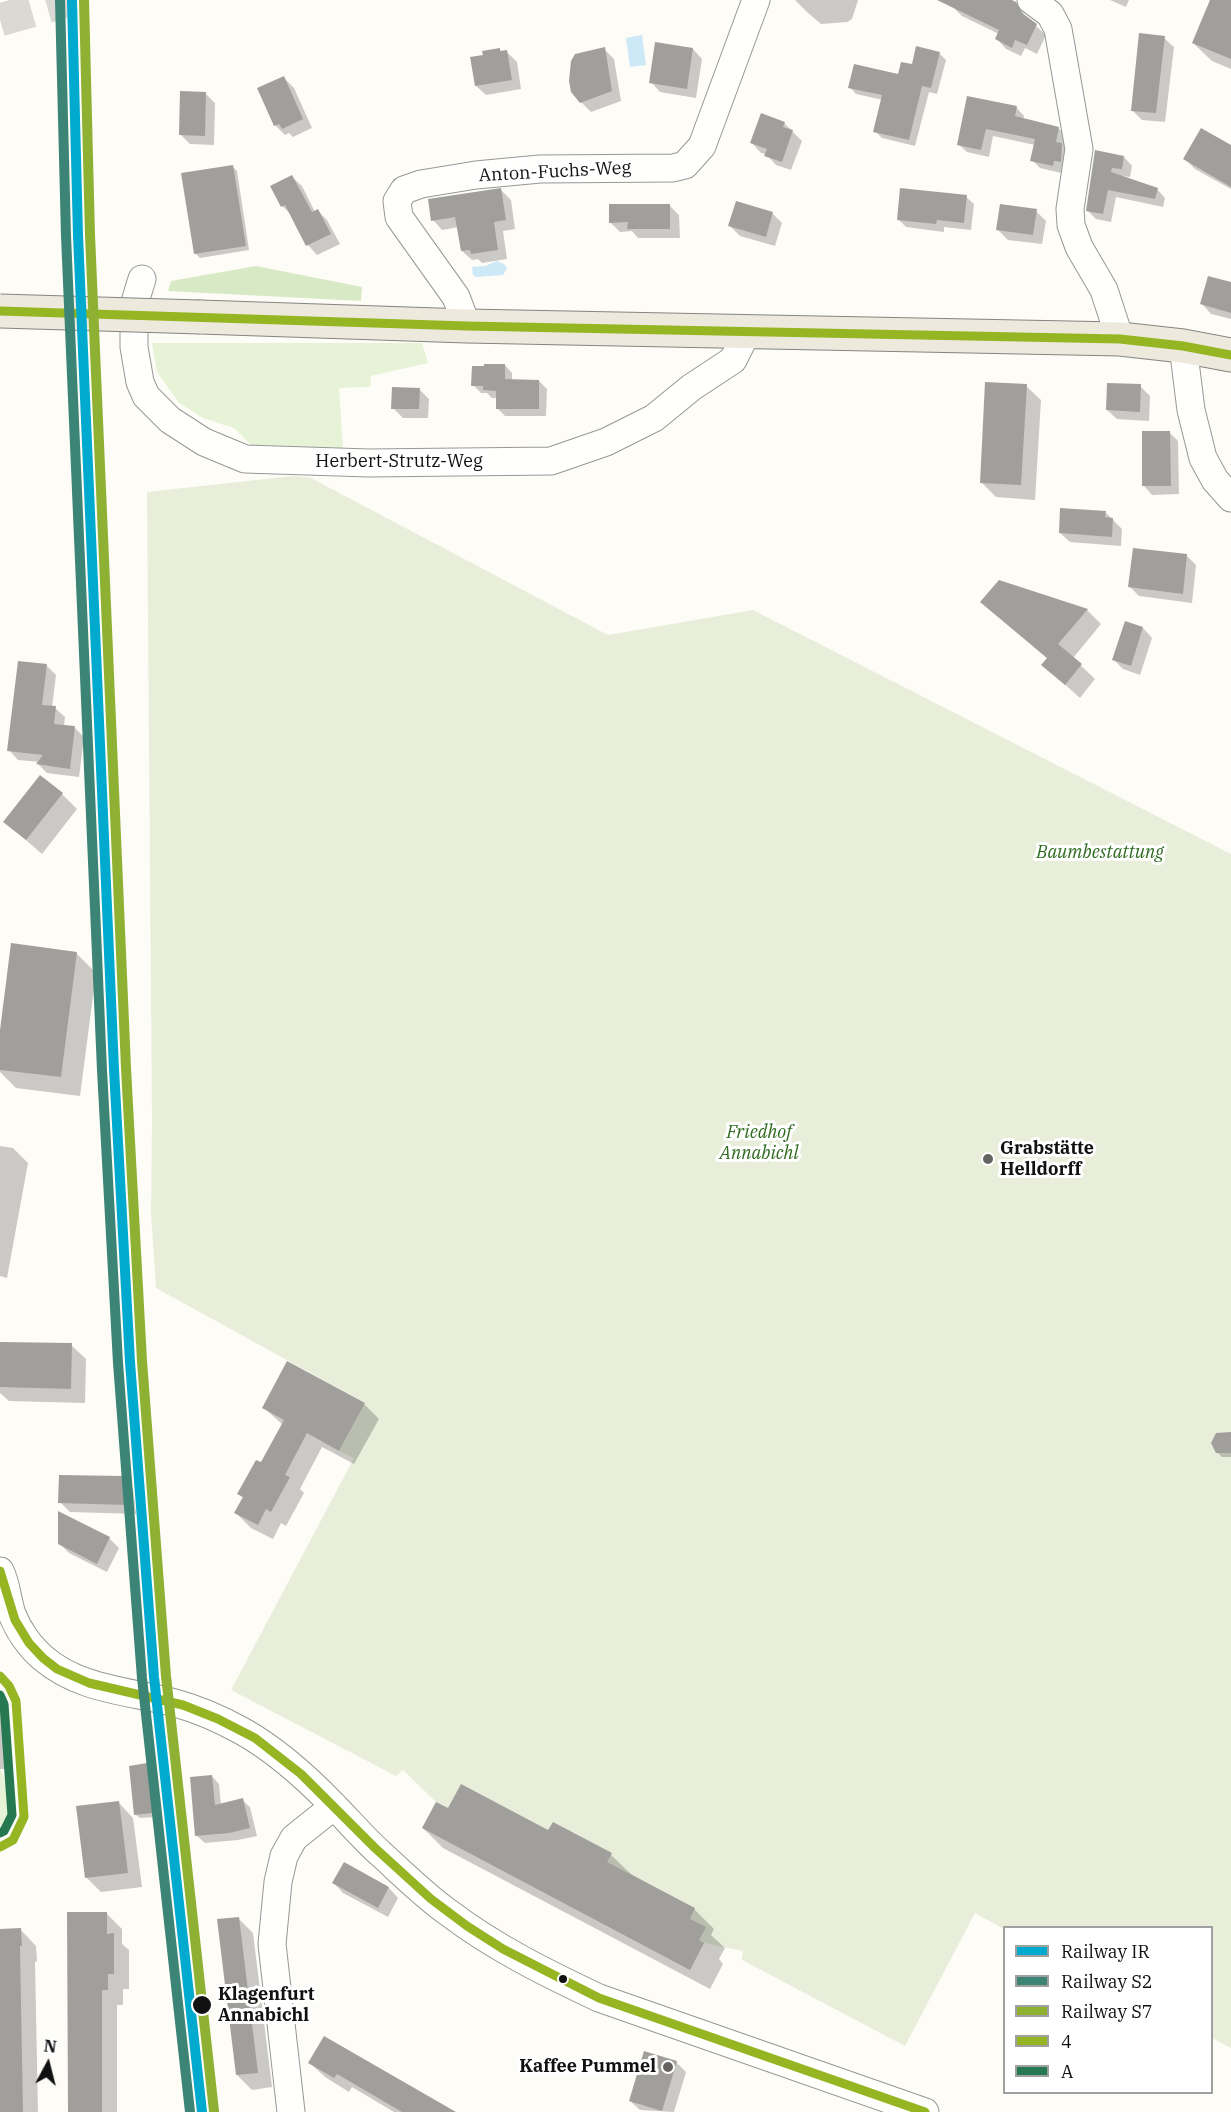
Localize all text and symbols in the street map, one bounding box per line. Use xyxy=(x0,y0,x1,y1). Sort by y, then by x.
street label: Anton-Fuchs-Weg xyxy=(478,157,632,187)
street label: Herbert-Strutz-Weg xyxy=(315,451,483,473)
park label: Baumbestattung xyxy=(1036,842,1164,864)
park label: Friedhof Annabichl xyxy=(719,1122,799,1164)
place label: Grabstätte Helldorff xyxy=(1000,1138,1094,1180)
marker: Grabstätte Helldorff xyxy=(981,1152,995,1166)
legend xyxy=(1003,1926,1213,2094)
text: Railway IR xyxy=(1061,1940,1150,1963)
text: Railway S2 xyxy=(1061,1970,1153,1993)
unlabelled marker xyxy=(557,1973,569,1985)
place label: Klagenfurt Annabichl xyxy=(218,1984,314,2026)
marker: Klagenfurt Annabichl xyxy=(191,1994,213,2016)
text: Railway S7 xyxy=(1061,2000,1153,2023)
text: 4 xyxy=(1061,2030,1072,2053)
north arrow xyxy=(18,2034,78,2094)
text: N xyxy=(43,2035,58,2057)
place label: Kaffee Pummel xyxy=(519,2056,656,2078)
marker: Kaffee Pummel xyxy=(661,2060,675,2074)
text: A xyxy=(1061,2060,1073,2083)

